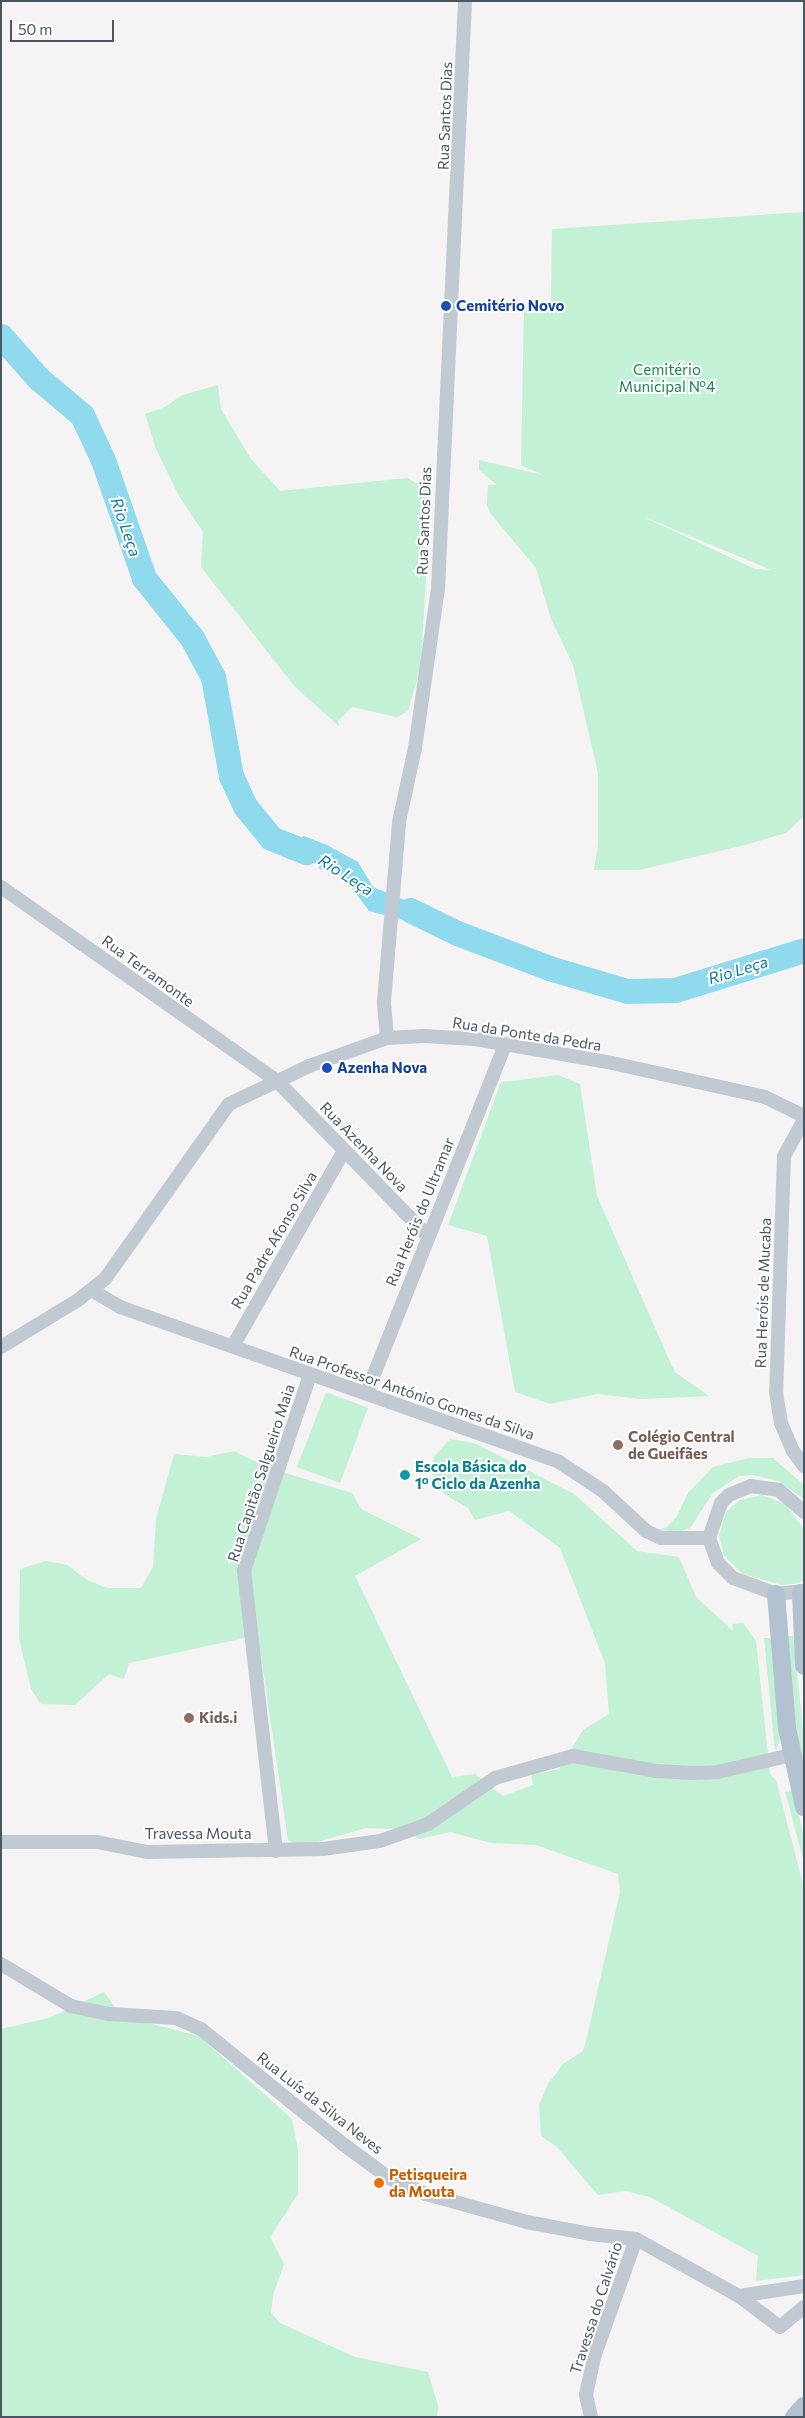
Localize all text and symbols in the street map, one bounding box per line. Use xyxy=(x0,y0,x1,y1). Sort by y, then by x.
scale bar xyxy=(12,10,116,42)
text: 50 m xyxy=(18,20,52,38)
street label: Rua Santos Dias xyxy=(434,62,456,170)
place label: Cemitério Novo xyxy=(456,297,564,315)
marker: Cemitério Novo xyxy=(440,300,452,312)
park label: Cemitério Municipal Nº4 xyxy=(619,360,715,395)
street label: Rua Santos Dias xyxy=(413,467,435,575)
water label: Rio Leça xyxy=(107,495,145,559)
water label: Rio Leça xyxy=(315,850,377,900)
street label: Rua Terramonte xyxy=(98,931,198,1011)
water label: Rio Leça xyxy=(706,952,770,988)
street label: Rua da Ponte da Pedra xyxy=(451,1013,603,1055)
place label: Azenha Nova xyxy=(337,1059,427,1077)
marker: Azenha Nova xyxy=(321,1062,333,1074)
street label: Rua Azenha Nova xyxy=(317,1098,411,1196)
street label: Rua Heróis do Ultramar xyxy=(382,1135,458,1289)
street label: Rua Padre Afonso Silva xyxy=(227,1168,321,1312)
street label: Rua Heróis de Mucaba xyxy=(751,1217,775,1369)
street label: Rua Professor António Gomes da Silva xyxy=(287,1342,537,1444)
street label: Rua Capitão Salgueiro Maia xyxy=(224,1382,298,1564)
place label: Colégio Central de Gueifães xyxy=(628,1427,735,1462)
marker: Colégio Central de Gueifães xyxy=(612,1439,624,1451)
place label: Escola Básica do 1º Ciclo da Azenha xyxy=(415,1457,540,1492)
marker: Escola Básica do 1º Ciclo da Azenha xyxy=(399,1469,411,1481)
place label: Kids.i xyxy=(199,1709,238,1727)
marker: Kids.i xyxy=(183,1712,195,1724)
street label: Travessa Mouta xyxy=(144,1825,252,1843)
street label: Rua Luís da Silva Neves xyxy=(253,2048,387,2158)
place label: Petisqueira da Mouta xyxy=(389,2165,467,2200)
marker: Petisqueira da Mouta xyxy=(373,2177,385,2189)
street label: Travessa do Calvário xyxy=(566,2240,626,2376)

